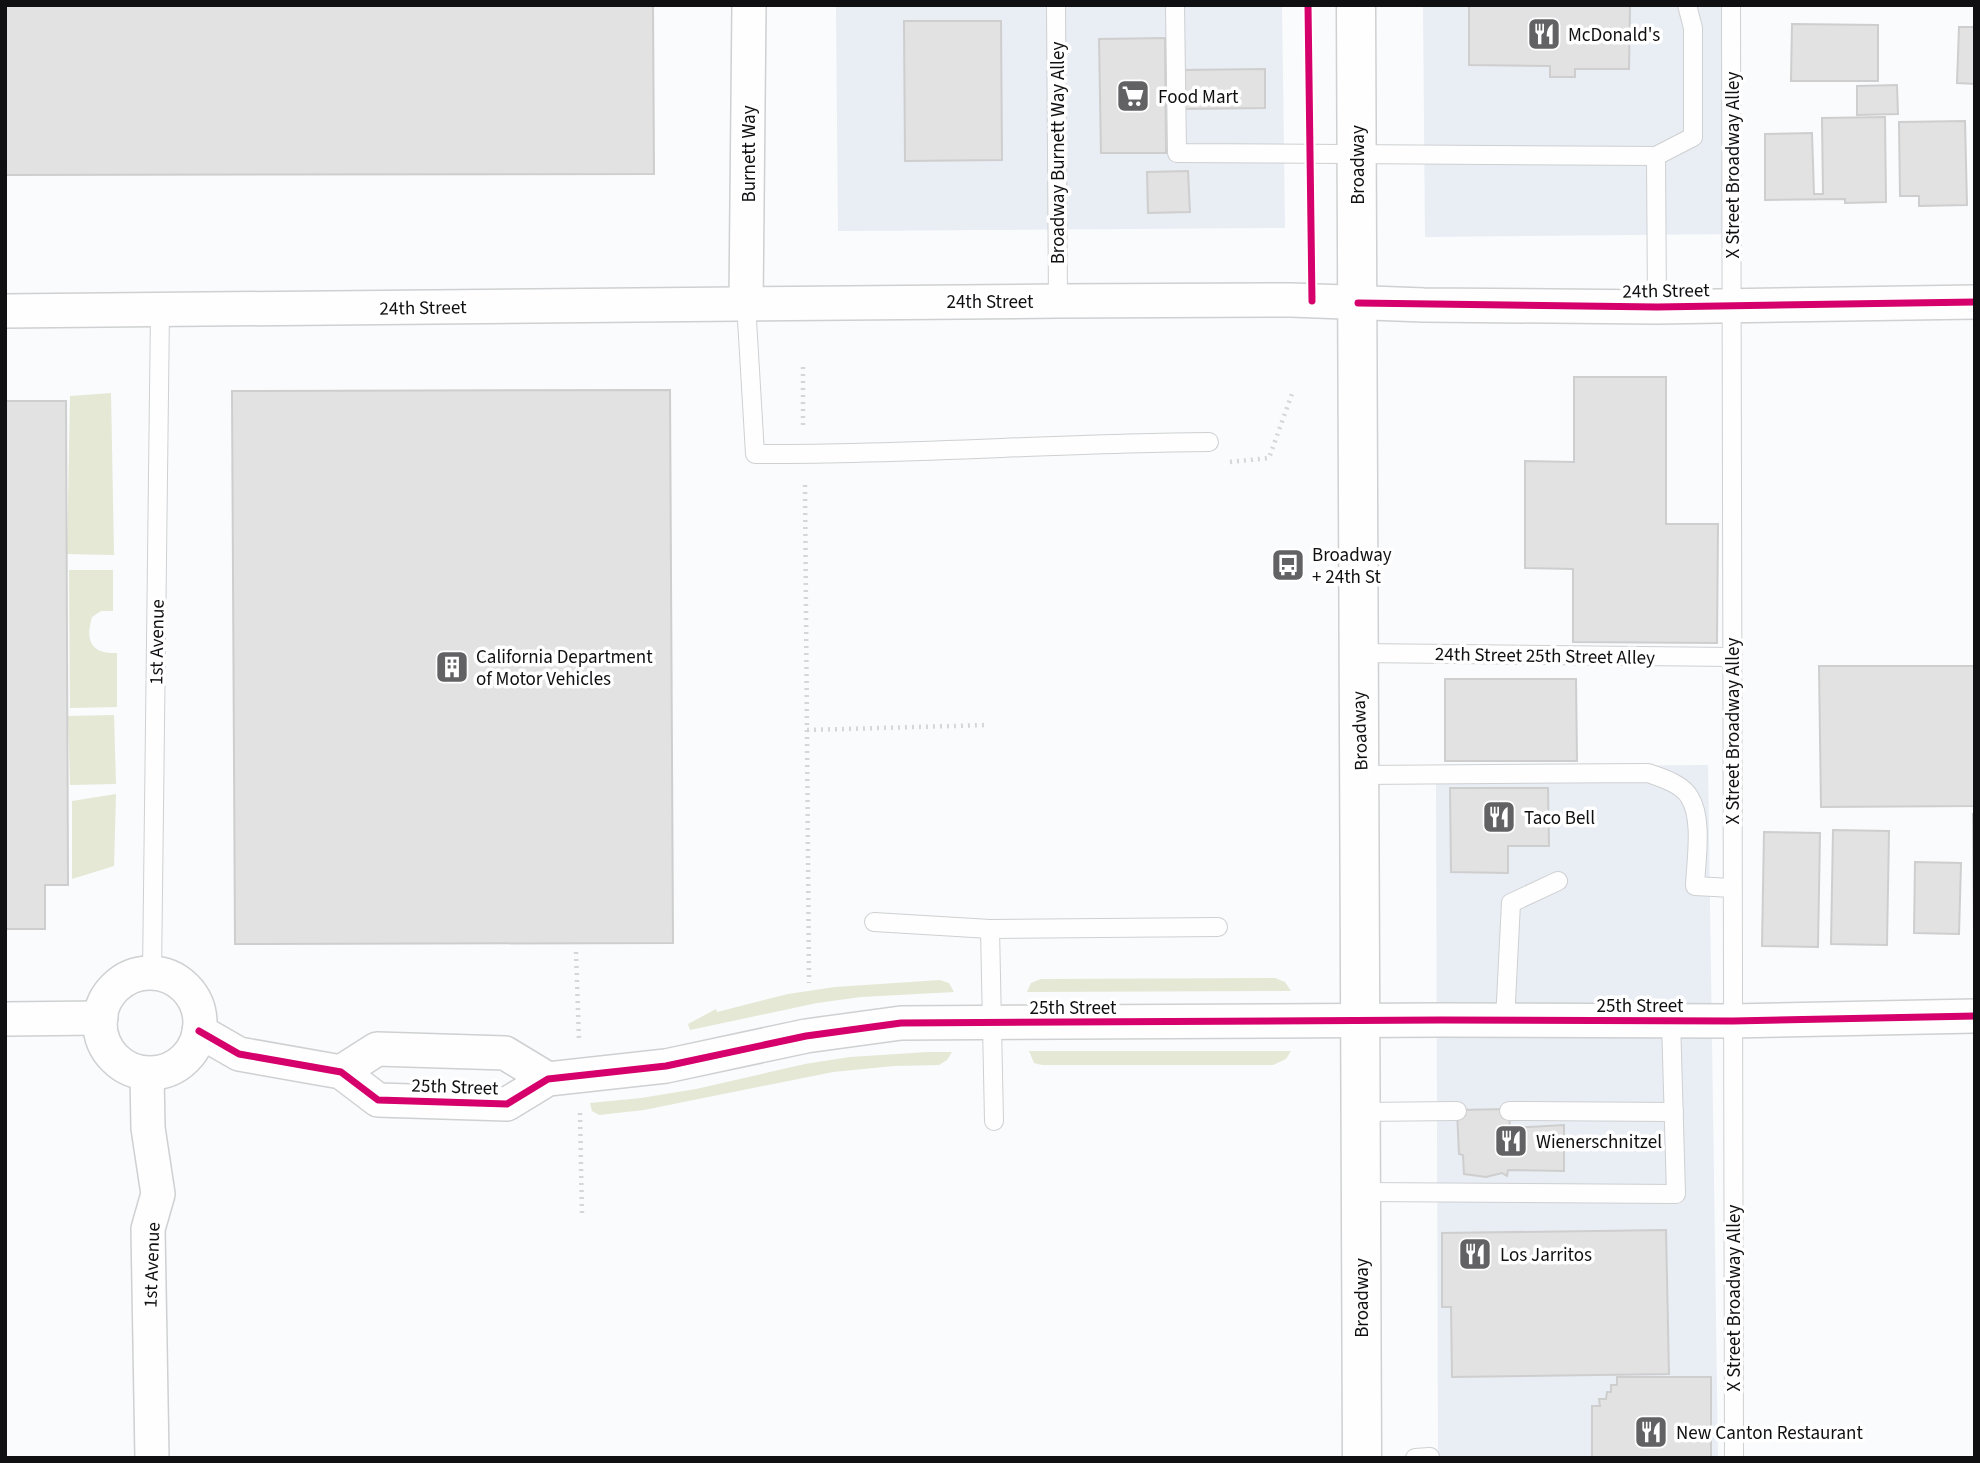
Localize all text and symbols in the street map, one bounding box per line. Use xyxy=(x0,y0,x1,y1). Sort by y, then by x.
restaurant icon: McDonald's xyxy=(1525,15,1563,53)
place label: McDonald's xyxy=(1568,22,1660,49)
street label: Broadway Burnett Way Alley xyxy=(1045,42,1072,264)
street label: X Street Broadway Alley xyxy=(1720,71,1747,258)
supermarket icon: Food Mart xyxy=(1114,77,1152,115)
place label: Food Mart xyxy=(1158,84,1239,111)
street label: Burnett Way xyxy=(736,105,763,203)
street label: Broadway xyxy=(1345,125,1372,205)
street label: 24th Street xyxy=(1622,277,1710,306)
street label: 24th Street xyxy=(946,289,1034,316)
street label: 24th Street xyxy=(379,294,467,323)
place label: Broadway + 24th St xyxy=(1312,542,1392,591)
bus stop icon: Broadway + 24th St xyxy=(1269,546,1307,584)
street label: 1st Avenue xyxy=(143,599,172,685)
street label: X Street Broadway Alley xyxy=(1720,637,1747,824)
street label: 24th Street 25th Street Alley xyxy=(1435,641,1655,672)
place label: California Department of Motor Vehicles xyxy=(476,644,653,693)
building icon: California Department of Motor Vehicles xyxy=(433,648,471,686)
street label: Broadway xyxy=(1346,691,1375,771)
restaurant icon: Taco Bell xyxy=(1480,798,1518,836)
place label: Taco Bell xyxy=(1524,805,1595,832)
street label: 25th Street xyxy=(1596,993,1684,1020)
street label: 25th Street xyxy=(1029,995,1117,1022)
street label: 25th Street xyxy=(411,1072,499,1103)
restaurant icon: Wienerschnitzel xyxy=(1492,1122,1530,1160)
place label: Wienerschnitzel xyxy=(1536,1129,1662,1156)
street label: X Street Broadway Alley xyxy=(1721,1204,1748,1391)
street label: 1st Avenue xyxy=(138,1222,167,1308)
restaurant icon: Los Jarritos xyxy=(1456,1235,1494,1273)
place label: Los Jarritos xyxy=(1500,1242,1592,1269)
street label: Broadway xyxy=(1349,1258,1376,1338)
restaurant icon: New Canton Restaurant xyxy=(1632,1413,1670,1451)
place label: New Canton Restaurant xyxy=(1676,1420,1863,1447)

